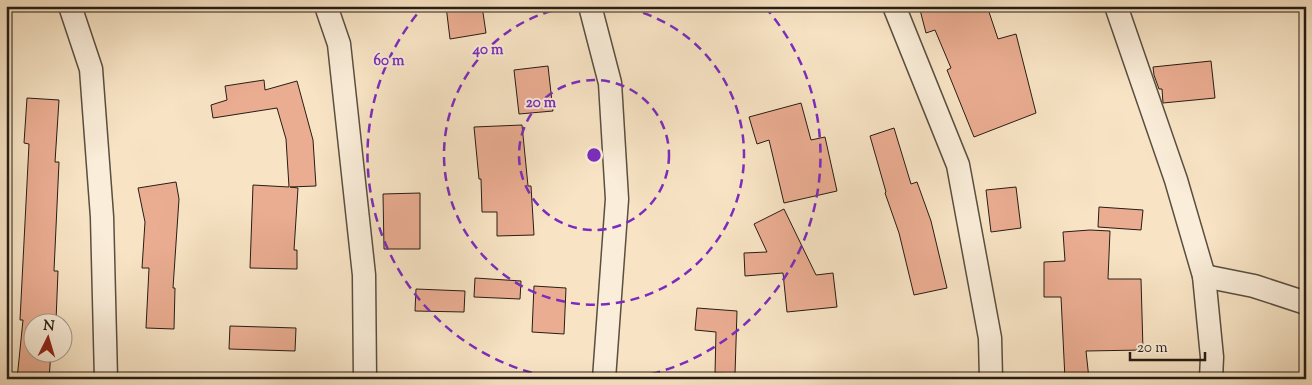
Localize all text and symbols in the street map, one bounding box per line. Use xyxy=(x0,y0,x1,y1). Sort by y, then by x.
text: 40 m xyxy=(472,40,504,61)
text: 60 m xyxy=(374,51,405,72)
text: 20 m xyxy=(526,93,557,114)
centre of rings xyxy=(585,146,603,164)
north arrow xyxy=(22,312,72,362)
text: N xyxy=(43,317,55,337)
scale bar xyxy=(1130,330,1204,362)
text: 20 m xyxy=(1137,338,1168,359)

